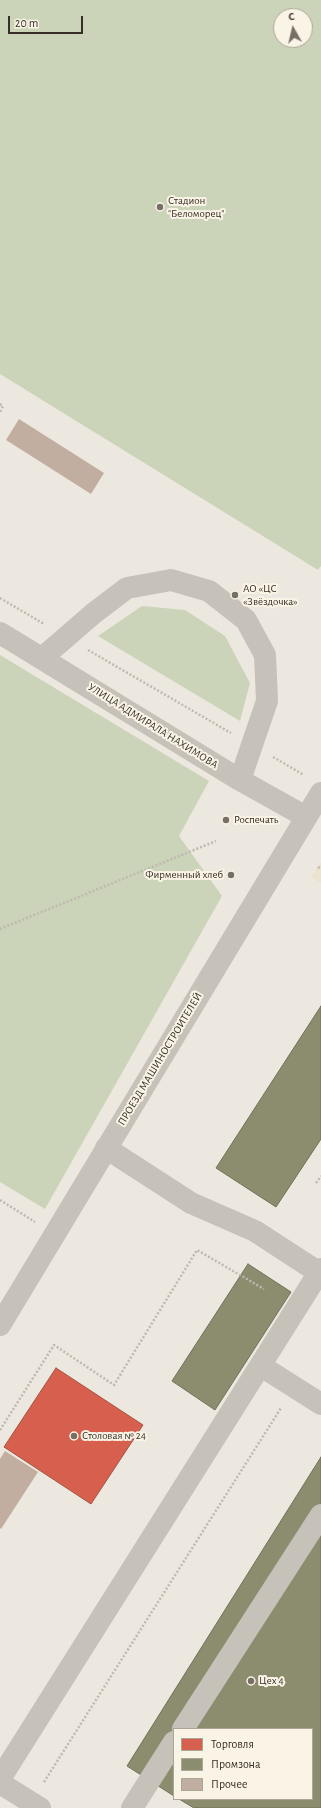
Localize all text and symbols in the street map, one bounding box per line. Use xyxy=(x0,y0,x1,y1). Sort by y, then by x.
scale bar xyxy=(10,8,85,34)
north arrow xyxy=(273,8,313,48)
text: С xyxy=(288,11,295,22)
text: 20 m xyxy=(15,17,38,29)
place label: Стадион "Беломорец" xyxy=(168,194,224,220)
marker: Стадион "Беломорец" xyxy=(155,202,165,212)
place label: АО «ЦС «Звёздочка» xyxy=(243,582,298,608)
marker: АО «ЦС «Звёздочка» xyxy=(230,590,240,600)
street label: УЛИЦА АДМИРАЛА НАХИМОВА xyxy=(86,680,220,772)
place label: Роспечать xyxy=(234,813,278,827)
marker: Роспечать xyxy=(221,815,231,825)
place label: Фирменный хлеб xyxy=(145,868,223,882)
marker: Фирменный хлеб xyxy=(226,870,236,880)
street label: ПРОЕЗД МАШИНОСТРОИТЕЛЕЙ xyxy=(115,990,205,1128)
place label: Столовая № 24 xyxy=(82,1429,146,1443)
marker: Столовая № 24 xyxy=(69,1431,79,1441)
place label: Цех 4 xyxy=(259,1674,284,1688)
marker: Цех 4 xyxy=(246,1676,256,1686)
legend xyxy=(173,1728,313,1800)
text: Торговля xyxy=(211,1738,254,1750)
text: Промзона xyxy=(211,1758,261,1770)
text: Прочее xyxy=(211,1778,247,1790)

